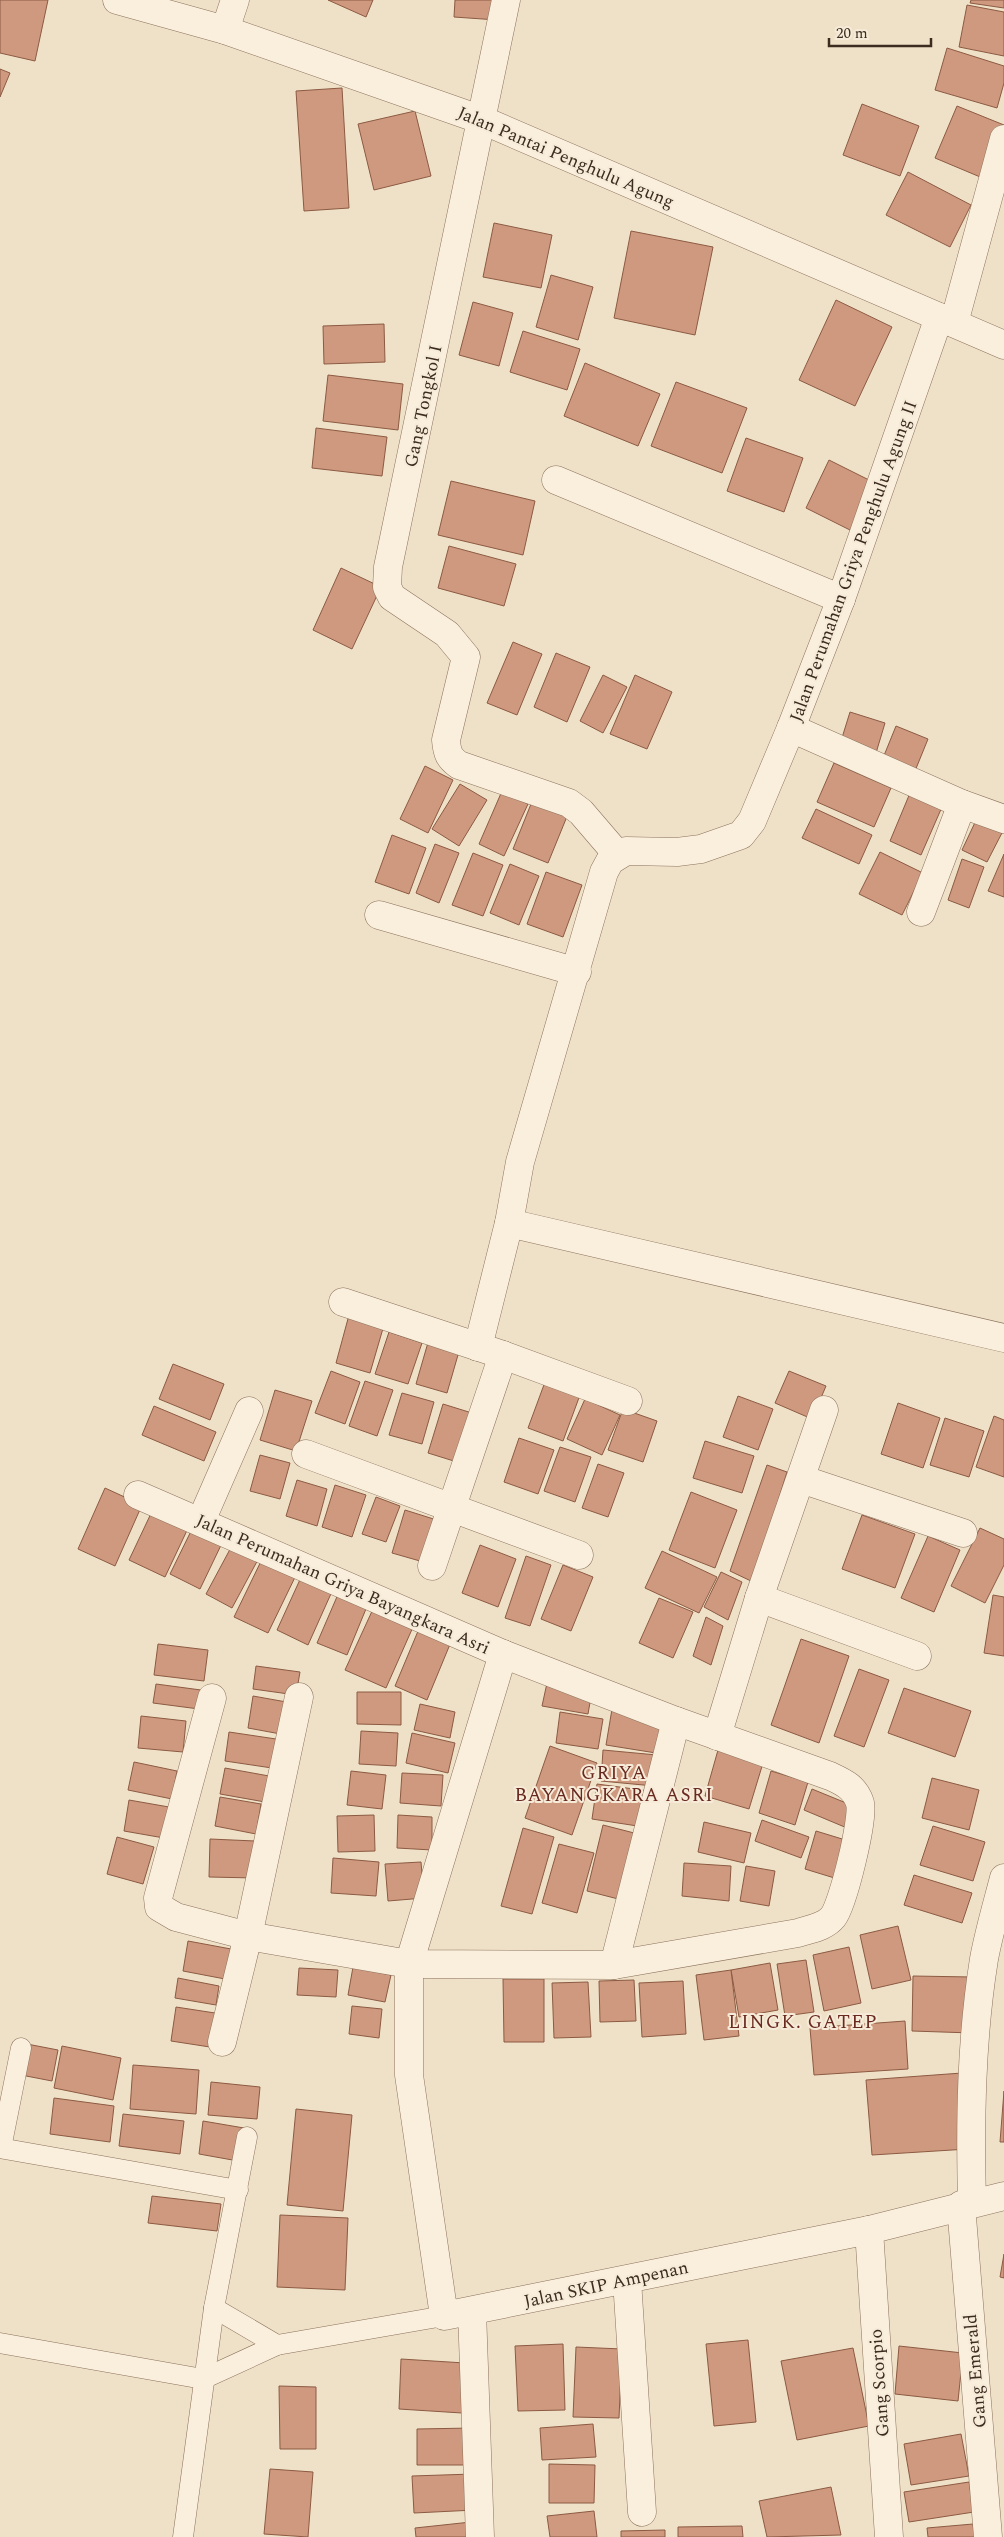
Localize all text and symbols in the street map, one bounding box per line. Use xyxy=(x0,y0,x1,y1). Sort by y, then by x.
scale bar xyxy=(829,15,932,47)
text: 20 m xyxy=(836,22,868,45)
street label: Jalan Pantai Penghulu Agung xyxy=(453,99,679,216)
street label: Gang Tongkol I xyxy=(397,342,450,470)
street label: Jalan Perumahan Griya Penghulu Agung II xyxy=(783,397,924,726)
street label: Jalan Perumahan Griya Bayangkara Asri xyxy=(191,1507,494,1662)
district label: GRIYA BAYANGKARA ASRI xyxy=(514,1759,714,1810)
district label: LINGK. GATEP xyxy=(728,2008,878,2037)
street label: Jalan SKIP Ampenan xyxy=(521,2254,691,2315)
street label: Gang Emerald xyxy=(957,2313,994,2429)
street label: Gang Scorpio xyxy=(862,2328,897,2438)

